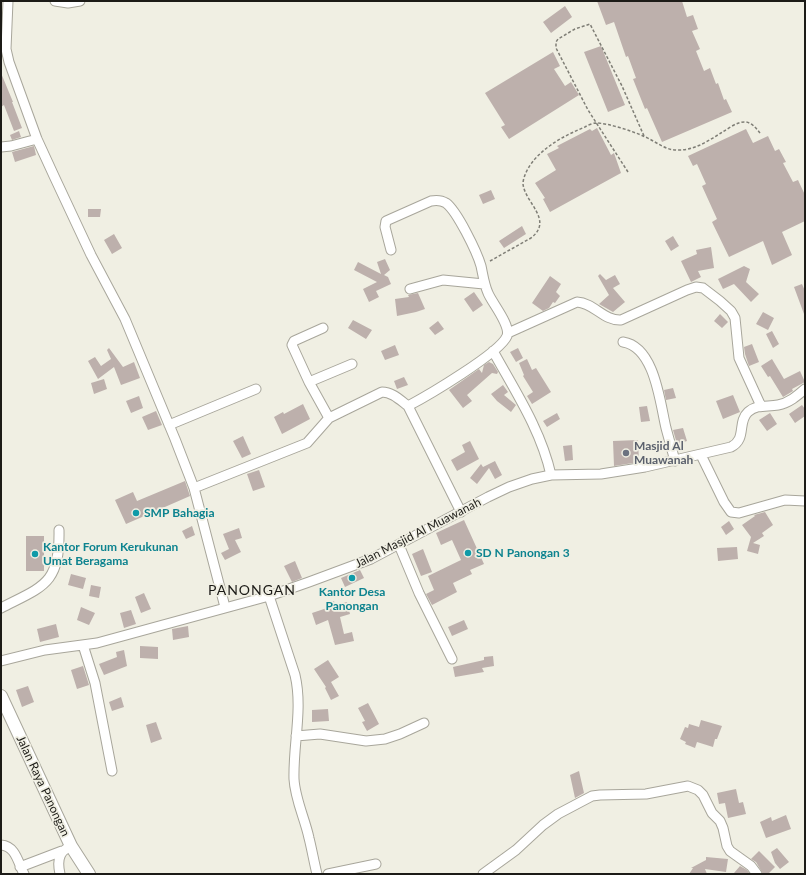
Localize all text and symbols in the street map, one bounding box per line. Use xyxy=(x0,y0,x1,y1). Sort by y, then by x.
place label: Masjid Al Muawanah xyxy=(634,439,693,467)
marker: Masjid Al Muawanah xyxy=(621,448,631,458)
street label: Jalan Masjid Al Muawanah xyxy=(353,495,483,571)
place label: SMP Bahagia xyxy=(144,506,214,520)
marker: SMP Bahagia xyxy=(131,508,141,518)
place label: Kantor Forum Kerukunan Umat Beragama xyxy=(43,540,178,568)
place label: SD N Panongan 3 xyxy=(476,546,570,560)
marker: SD N Panongan 3 xyxy=(463,548,473,558)
marker: Kantor Forum Kerukunan Umat Beragama xyxy=(30,549,40,559)
marker: Kantor Desa Panongan xyxy=(347,573,357,583)
district label: PANONGAN xyxy=(208,582,296,598)
place label: Kantor Desa Panongan xyxy=(319,585,385,613)
street label: Jalan Raya Panongan xyxy=(13,733,73,839)

